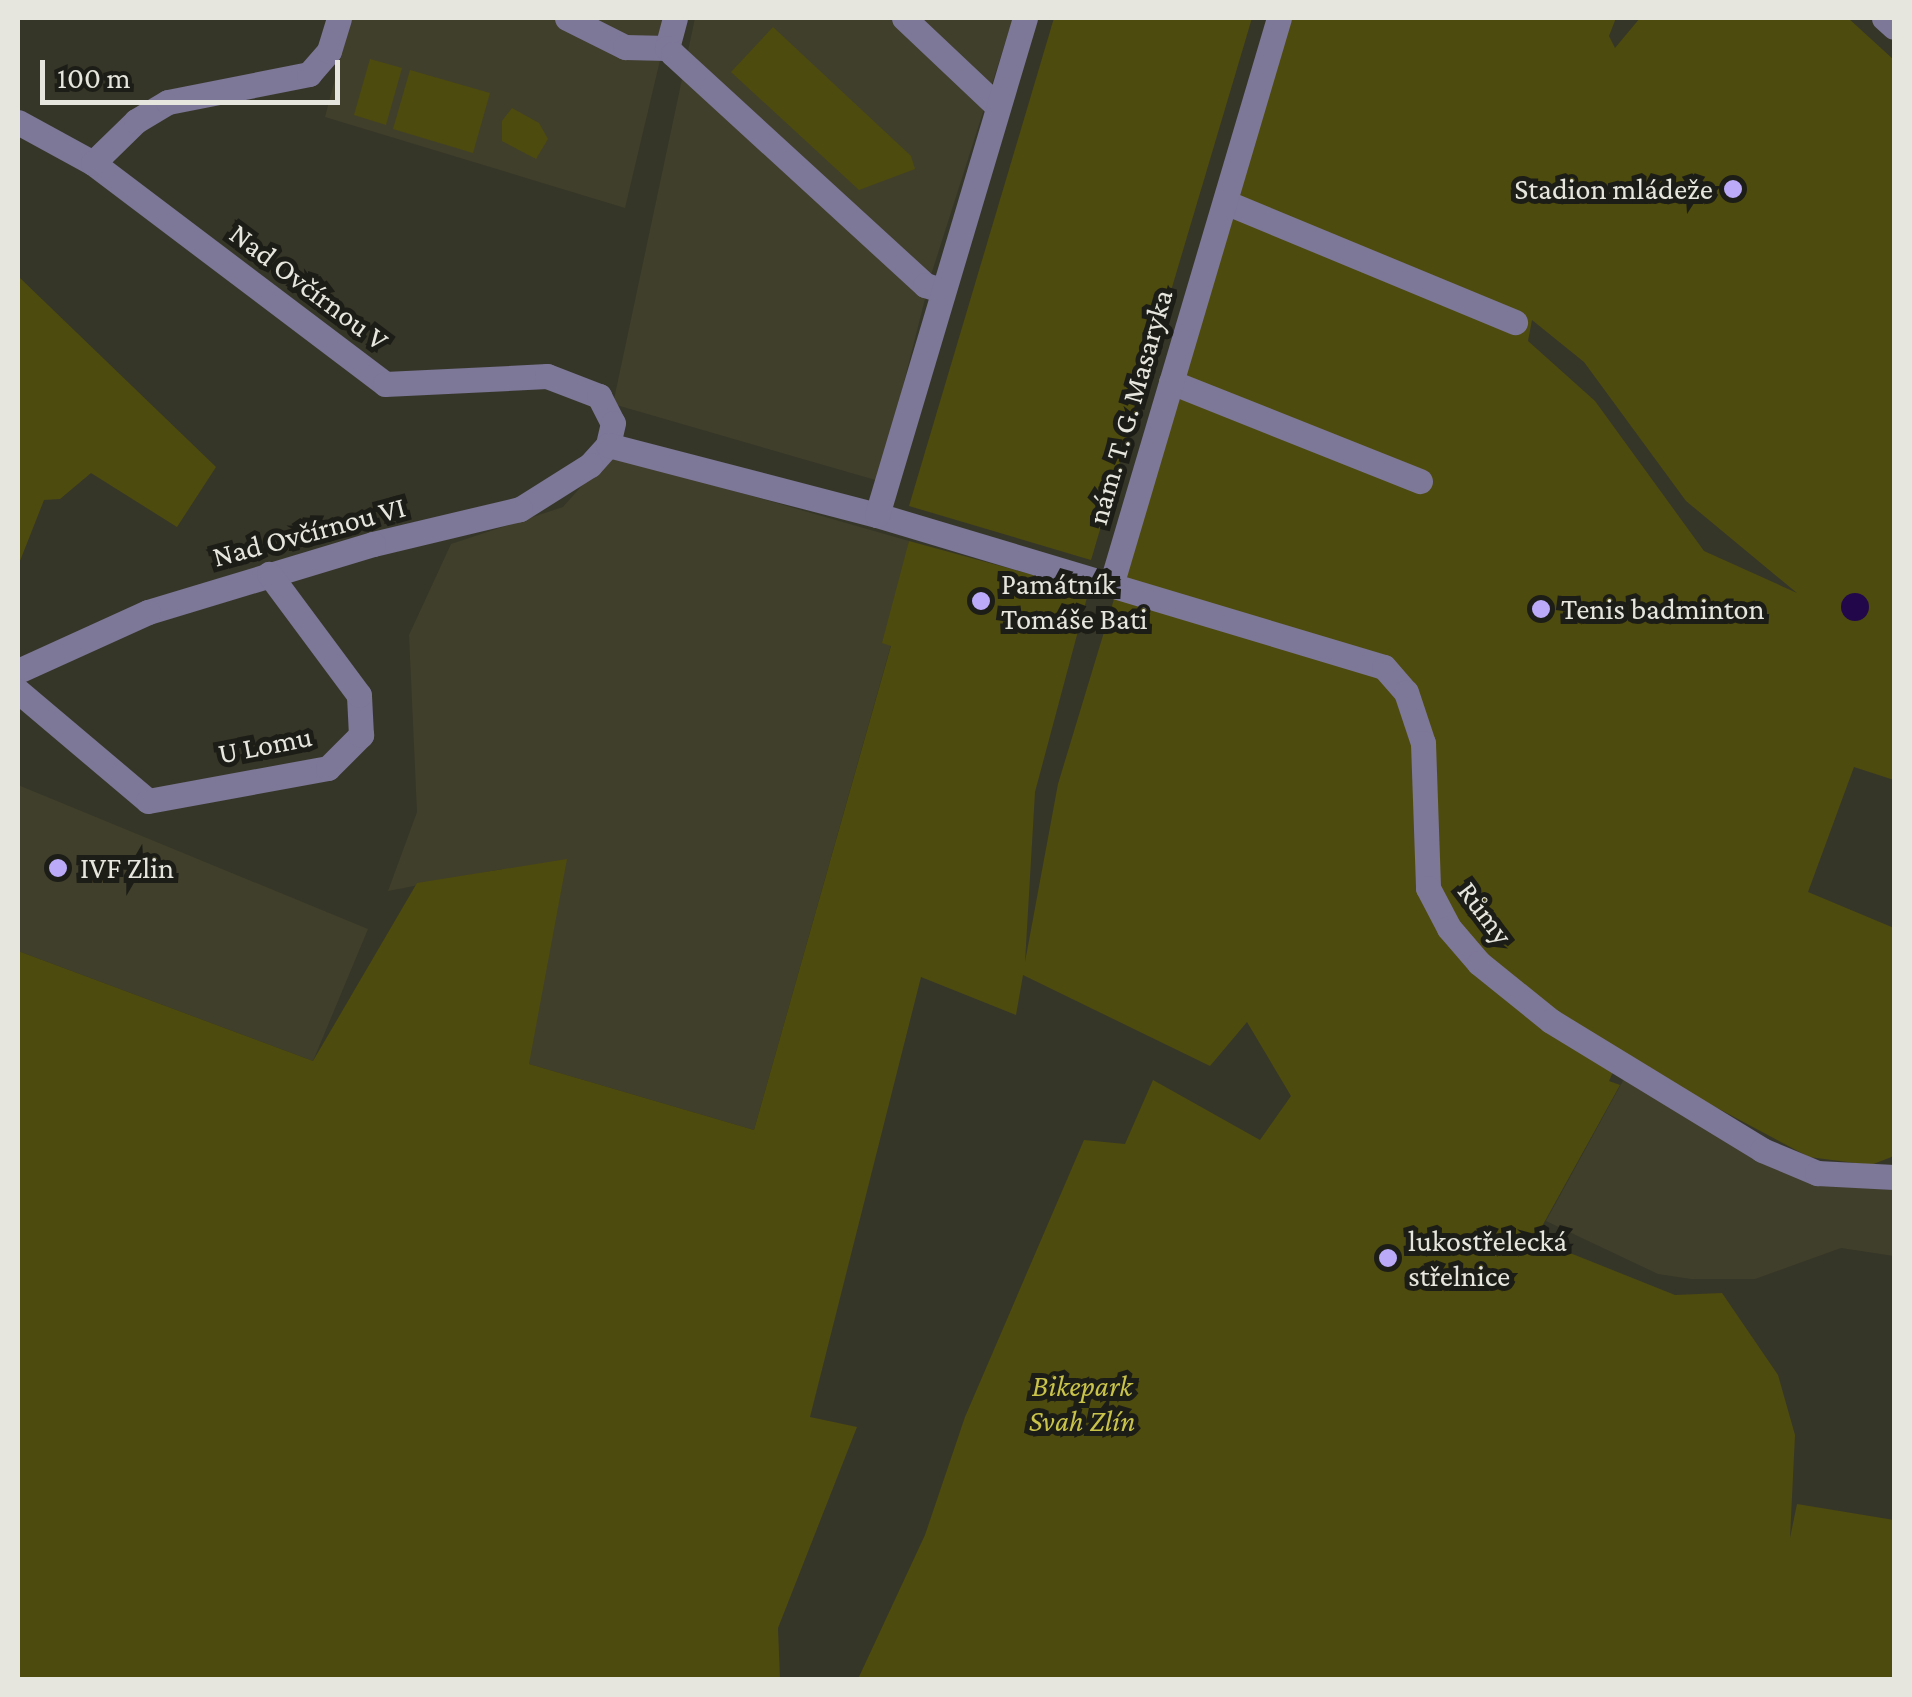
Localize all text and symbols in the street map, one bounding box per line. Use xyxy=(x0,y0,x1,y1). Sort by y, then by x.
scale bar xyxy=(45,40,345,102)
text: 100 m xyxy=(57,61,131,94)
place label: Stadion mládeže xyxy=(1514,171,1713,207)
marker: Stadion mládeže xyxy=(1722,178,1744,200)
street label: Nad Ovčírnou V xyxy=(223,216,395,358)
street label: nám. T. G. Masaryka xyxy=(1079,285,1181,529)
street label: Nad Ovčírnou VI xyxy=(209,489,409,575)
place label: Památník Tomáše Bati xyxy=(1001,566,1148,636)
marker: Památník Tomáše Bati xyxy=(970,590,992,612)
place label: Tenis badminton xyxy=(1561,591,1765,627)
marker: Tenis badminton xyxy=(1530,598,1552,620)
street label: U Lomu xyxy=(215,718,315,772)
place label: IVF Zlin xyxy=(80,850,174,886)
marker: IVF Zlin xyxy=(45,855,71,881)
street label: Růmy xyxy=(1450,874,1520,952)
place label: lukostřelecká střelnice xyxy=(1408,1223,1567,1294)
marker: lukostřelecká střelnice xyxy=(1377,1247,1399,1269)
park label: Bikepark Svah Zlín xyxy=(1029,1368,1135,1438)

